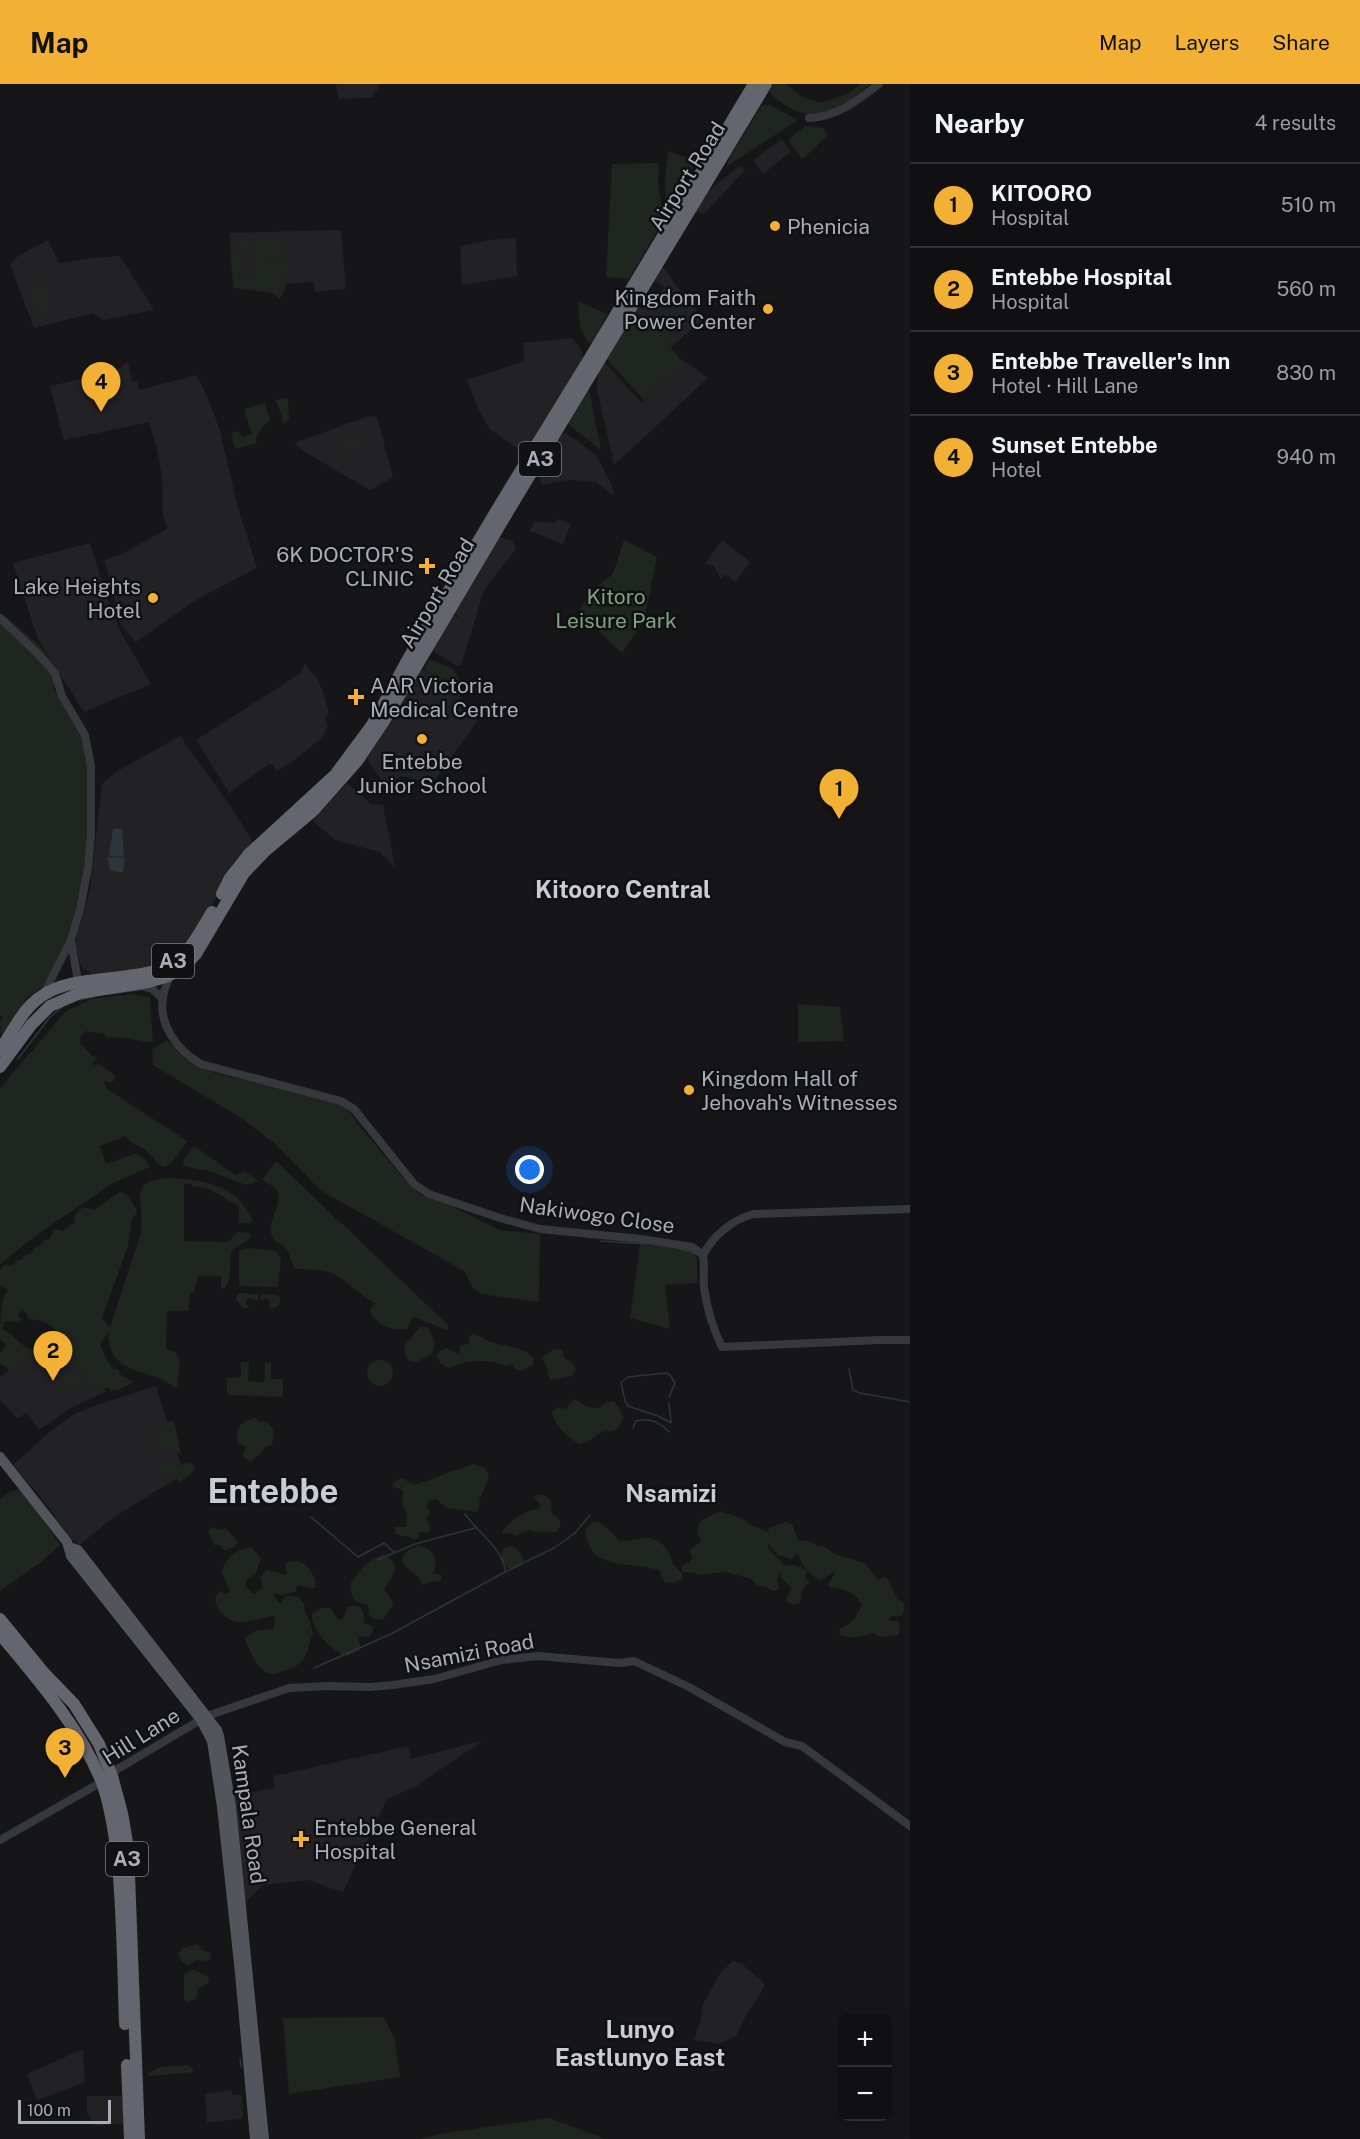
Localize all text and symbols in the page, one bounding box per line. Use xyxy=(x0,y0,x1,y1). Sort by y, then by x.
text: Map xyxy=(30,26,89,59)
text: Map xyxy=(1099,30,1142,55)
text: Layers xyxy=(1175,30,1239,55)
text: Share xyxy=(1272,30,1330,55)
text: Nearby xyxy=(934,108,1024,139)
text: 4 results xyxy=(1255,111,1336,135)
street label: Airport Road xyxy=(644,117,730,235)
text: KITOORO xyxy=(991,180,1092,206)
text: 1 xyxy=(949,193,958,217)
text: 510 m xyxy=(1281,193,1336,217)
text: Hospital xyxy=(991,206,1069,230)
place label: Phenicia xyxy=(787,214,870,239)
marker: Phenicia xyxy=(768,219,782,233)
text: Entebbe Hospital xyxy=(991,264,1172,290)
text: 2 xyxy=(947,277,960,301)
text: 560 m xyxy=(1276,277,1336,301)
place label: Kingdom Faith Power Center xyxy=(614,285,756,334)
text: Hospital xyxy=(991,290,1069,314)
marker: Kingdom Faith Power Center xyxy=(761,302,775,316)
text: Entebbe Traveller's Inn xyxy=(991,348,1230,374)
text: 3 xyxy=(947,361,960,385)
text: 830 m xyxy=(1276,361,1336,385)
pin: 4 xyxy=(82,362,120,412)
text: Hotel · Hill Lane xyxy=(991,374,1138,398)
text: Sunset Entebbe xyxy=(991,432,1158,458)
road number: A3 xyxy=(519,442,561,476)
text: 4 xyxy=(947,445,960,469)
text: 940 m xyxy=(1277,445,1336,469)
text: Hotel xyxy=(991,458,1042,482)
street label: Airport Road xyxy=(394,534,480,652)
place label: 6K DOCTOR'S CLINIC xyxy=(276,542,414,591)
marker: 6K DOCTOR'S CLINIC xyxy=(418,557,436,575)
place label: Lake Heights Hotel xyxy=(13,574,141,623)
park label: Kitoro Leisure Park xyxy=(555,584,677,633)
marker: Lake Heights Hotel xyxy=(146,591,160,605)
place label: AAR Victoria Medical Centre xyxy=(370,673,519,722)
marker: AAR Victoria Medical Centre xyxy=(347,688,365,706)
marker: Entebbe Junior School xyxy=(415,732,429,746)
place label: Entebbe Junior School xyxy=(357,749,487,798)
pin: 1 xyxy=(820,770,858,819)
district label: Kitooro Central xyxy=(535,875,711,903)
road number: A3 xyxy=(152,944,194,978)
place label: Kingdom Hall of Jehovah's Witnesses xyxy=(701,1066,898,1115)
marker: Kingdom Hall of Jehovah's Witnesses xyxy=(682,1083,696,1097)
your location xyxy=(515,1155,544,1184)
street label: Nakiwogo Close xyxy=(518,1192,676,1238)
pin: 2 xyxy=(34,1332,72,1381)
district label: Entebbe xyxy=(207,1472,339,1510)
district label: Nsamizi xyxy=(625,1479,717,1507)
street label: Nsamizi Road xyxy=(402,1628,536,1678)
street label: Hill Lane xyxy=(98,1703,184,1769)
pin: 3 xyxy=(46,1728,84,1778)
street label: Kampala Road xyxy=(227,1743,271,1885)
place label: Entebbe General Hospital xyxy=(314,1815,477,1864)
marker: Entebbe General Hospital xyxy=(292,1830,310,1848)
road number: A3 xyxy=(106,1842,148,1876)
map controls xyxy=(838,2013,892,2121)
button: + xyxy=(838,2013,892,2067)
district label: Lunyo Eastlunyo East xyxy=(555,2015,725,2071)
button: − xyxy=(838,2067,892,2121)
scale bar xyxy=(18,2097,111,2124)
text: 100 m xyxy=(27,2101,71,2120)

